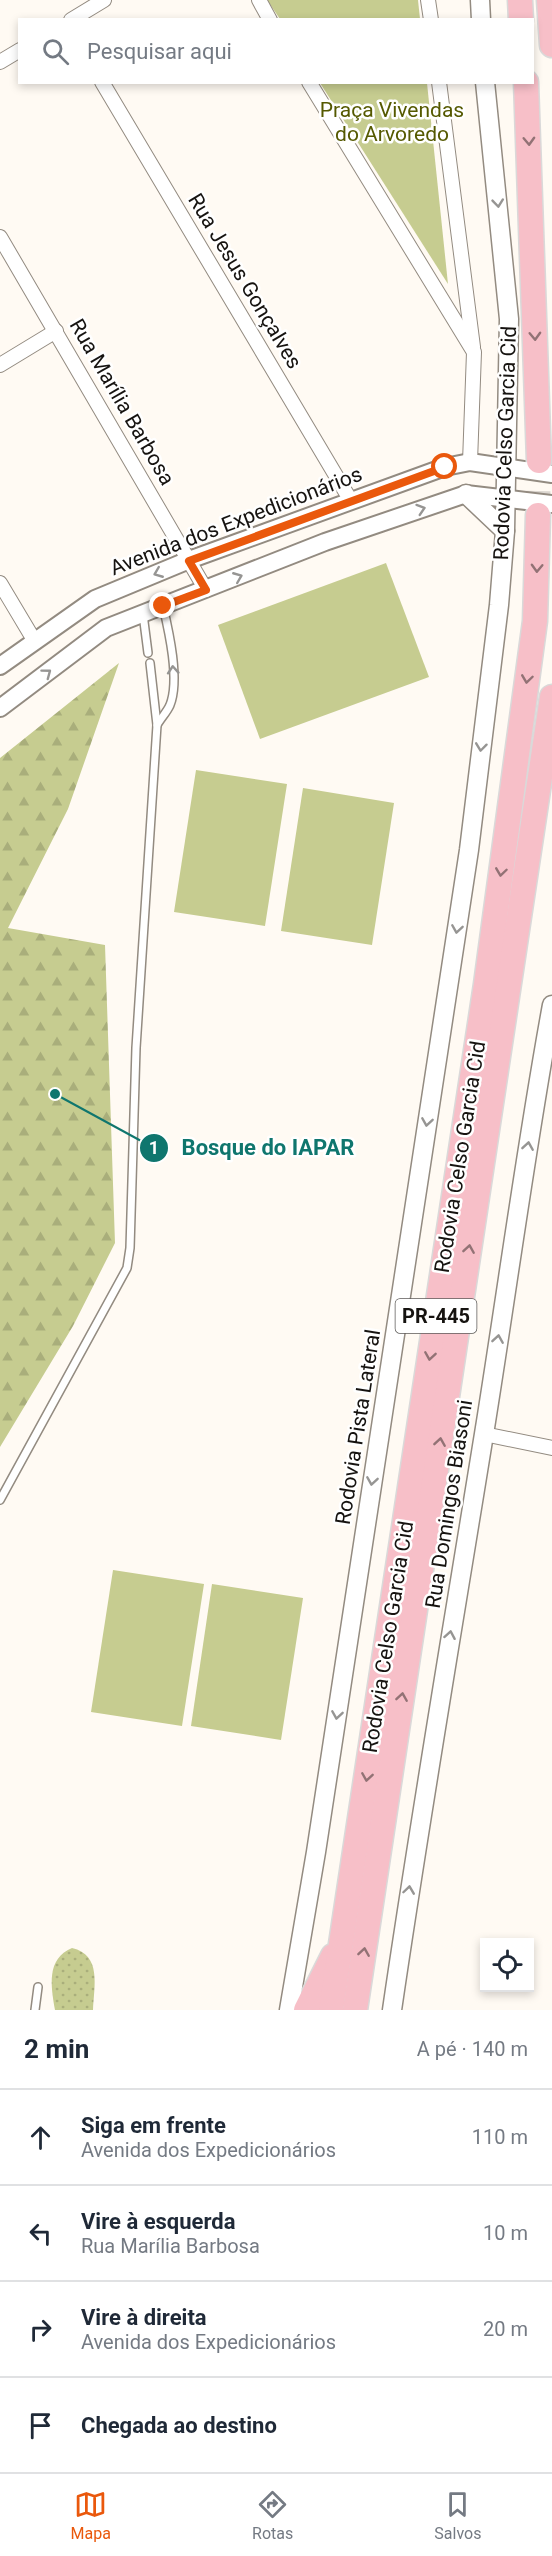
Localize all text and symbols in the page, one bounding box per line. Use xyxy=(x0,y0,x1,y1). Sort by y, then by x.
search box xyxy=(18,18,534,84)
icon: search xyxy=(39,35,72,68)
text: Pesquisar aqui xyxy=(87,39,232,64)
park label: Praça Vivendas do Arvoredo xyxy=(320,98,464,146)
one-way arrow xyxy=(523,136,535,145)
street label: Rua Jesus Gonçalves xyxy=(183,189,307,373)
one-way arrow xyxy=(491,199,504,208)
street label: Rua Marília Barbosa xyxy=(65,315,179,489)
street label: Rodovia Celso Garcia Cid xyxy=(489,325,521,561)
one-way arrow xyxy=(528,331,541,340)
route start xyxy=(431,453,457,479)
street label: Avenida dos Expedicionários xyxy=(107,462,365,580)
one-way arrow xyxy=(415,504,426,516)
one-way arrow xyxy=(530,564,543,573)
one-way arrow xyxy=(153,566,164,578)
one-way arrow xyxy=(232,572,243,584)
route end xyxy=(149,592,175,618)
one-way arrow xyxy=(166,666,179,675)
one-way arrow xyxy=(40,669,51,680)
one-way arrow xyxy=(522,675,534,684)
one-way arrow xyxy=(476,742,488,751)
one-way arrow xyxy=(495,868,508,877)
one-way arrow xyxy=(451,924,463,934)
street label: Rodovia Celso Garcia Cid xyxy=(430,1039,490,1275)
one-way arrow xyxy=(422,1117,434,1126)
callout: Bosque do IAPAR xyxy=(139,1128,366,1168)
text: Bosque do IAPAR xyxy=(182,1135,354,1160)
text: 1 xyxy=(149,1137,159,1158)
one-way arrow xyxy=(521,1142,534,1152)
one-way arrow xyxy=(462,1244,474,1254)
road number: PR-445 xyxy=(396,1299,476,1333)
street label: Rodovia Pista Lateral xyxy=(331,1328,385,1526)
one-way arrow xyxy=(492,1334,504,1344)
one-way arrow xyxy=(424,1352,436,1361)
street label: Rua Domingos Biasoni xyxy=(421,1398,477,1610)
one-way arrow xyxy=(433,1437,445,1446)
one-way arrow xyxy=(367,1476,379,1485)
street label: Rodovia Celso Garcia Cid xyxy=(358,1519,418,1755)
one-way arrow xyxy=(443,1630,456,1640)
one-way arrow xyxy=(395,1692,407,1702)
one-way arrow xyxy=(331,1710,343,1720)
one-way arrow xyxy=(361,1773,373,1782)
one-way arrow xyxy=(403,1885,415,1894)
map controls xyxy=(480,1938,534,1992)
button: locate xyxy=(480,1938,534,1992)
one-way arrow xyxy=(357,1948,369,1957)
text: 2 min xyxy=(24,2034,89,2064)
text: A pé · 140 m xyxy=(417,2037,528,2061)
text: Siga em frente xyxy=(81,2113,226,2138)
icon: ahead xyxy=(24,2121,57,2154)
text: 110 m xyxy=(472,2125,528,2149)
text: Avenida dos Expedicionários xyxy=(81,2138,336,2162)
text: Vire à esquerda xyxy=(81,2209,235,2234)
icon: left xyxy=(24,2217,57,2250)
text: 10 m xyxy=(483,2221,528,2245)
text: Rua Marília Barbosa xyxy=(81,2234,260,2258)
text: Vire à direita xyxy=(81,2305,207,2330)
icon: right xyxy=(24,2313,57,2346)
text: 20 m xyxy=(483,2317,528,2341)
text: Avenida dos Expedicionários xyxy=(81,2330,336,2354)
icon: arrive xyxy=(24,2409,57,2442)
text: Chegada ao destino xyxy=(81,2413,277,2438)
tab: Mapa xyxy=(71,2488,111,2543)
tab: Rotas xyxy=(252,2488,293,2543)
tab: Salvos xyxy=(434,2488,481,2543)

